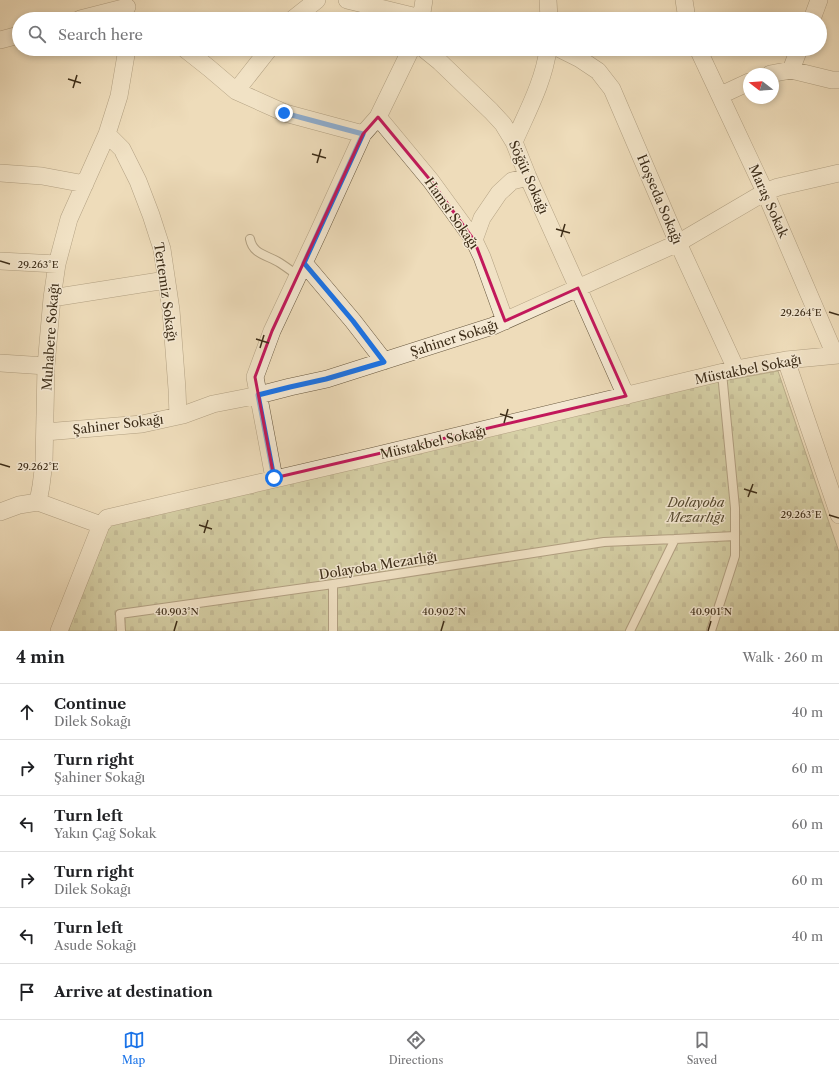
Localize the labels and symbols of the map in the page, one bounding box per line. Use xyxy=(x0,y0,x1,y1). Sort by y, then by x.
north arrow xyxy=(743,68,779,104)
route end xyxy=(275,104,293,122)
street label: Söğüt Sokağı xyxy=(506,138,552,216)
street label: Hoşseda Sokağı xyxy=(634,152,686,246)
street label: Maraş Sokak xyxy=(746,162,792,241)
street label: Hamsi Sokağı xyxy=(421,174,483,252)
street label: Tertemiz Sokağı xyxy=(151,241,181,343)
text: 29.263°E xyxy=(17,258,59,271)
street label: Muhabere Sokağı xyxy=(38,283,62,391)
text: 29.264°E xyxy=(780,306,822,319)
street label: Şahiner Sokağı xyxy=(408,316,500,360)
street label: Müstakbel Sokağı xyxy=(693,351,803,387)
street label: Şahiner Sokağı xyxy=(72,410,164,438)
street label: Müstakbel Sokağı xyxy=(378,422,488,462)
text: 29.262°E xyxy=(17,460,59,473)
route start xyxy=(265,469,283,487)
park label: Dolayoba Mezarlığı xyxy=(665,494,725,525)
text: 29.263°E xyxy=(780,508,822,521)
street label: Dolayoba Mezarlığı xyxy=(318,548,438,582)
text: 40.903°N xyxy=(155,605,199,618)
text: 40.902°N xyxy=(422,605,466,618)
text: 40.901°N xyxy=(690,605,732,618)

